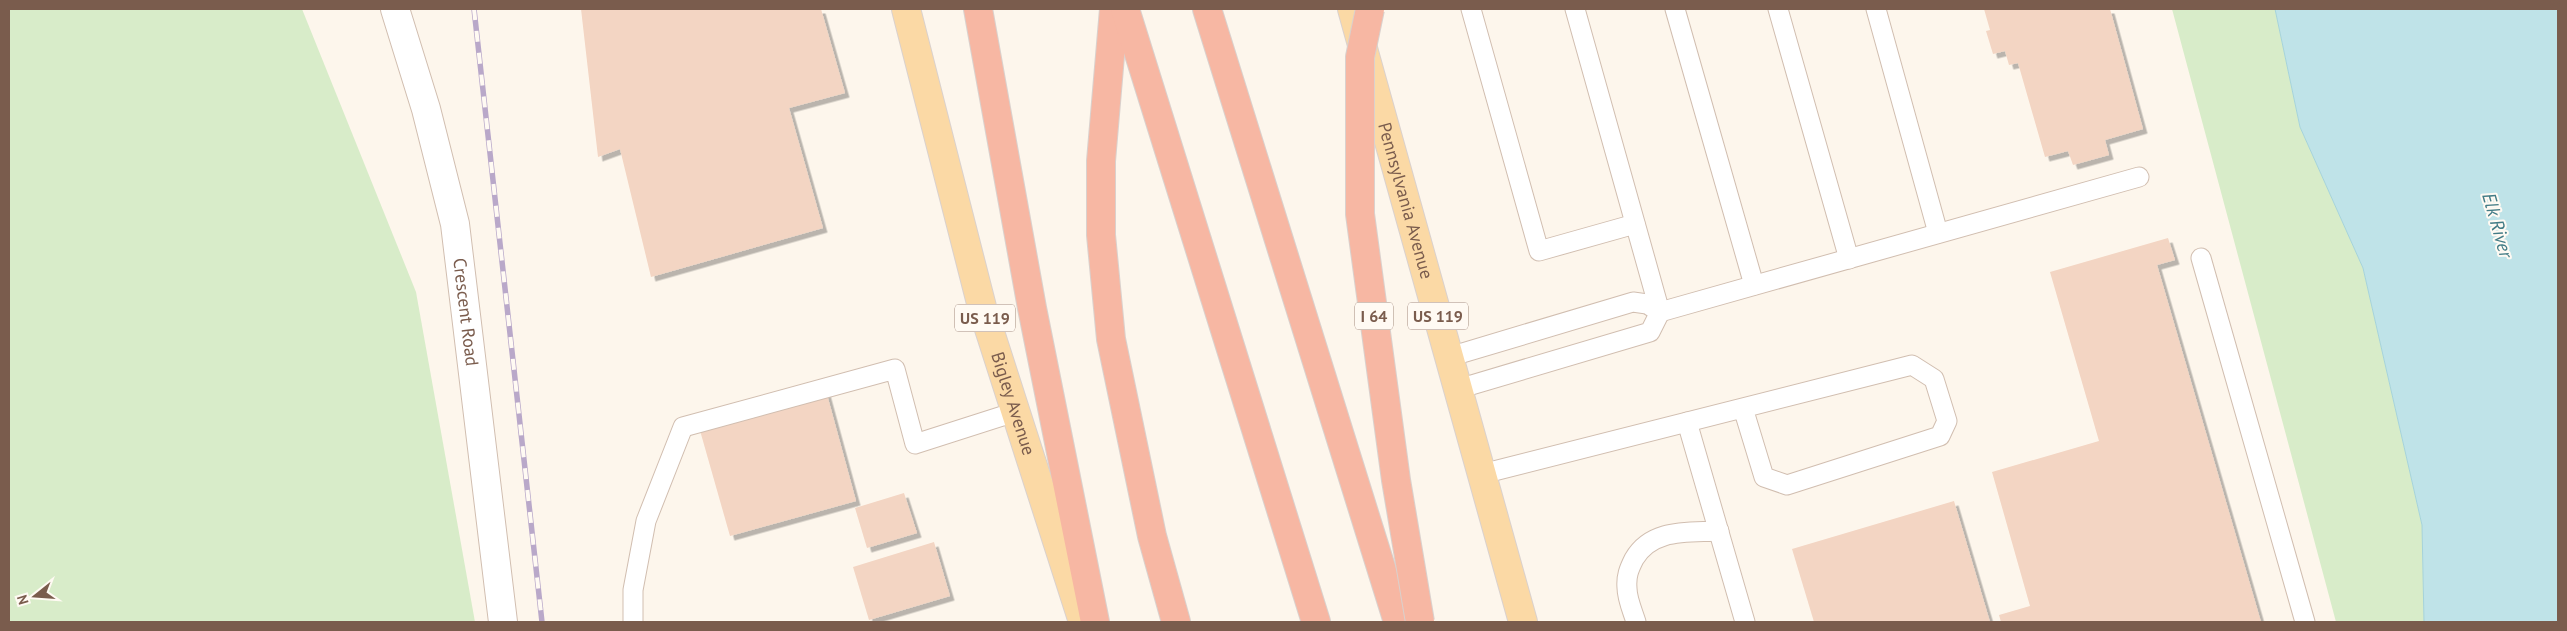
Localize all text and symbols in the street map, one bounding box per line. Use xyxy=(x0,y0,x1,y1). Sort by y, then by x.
street label: Pennsylvania Avenue xyxy=(1373,120,1439,281)
water label: Elk River xyxy=(2477,190,2519,262)
street label: Crescent Road xyxy=(448,257,484,367)
road number: I 64 xyxy=(1355,302,1393,330)
road number: US 119 xyxy=(1408,302,1468,330)
road number: US 119 xyxy=(955,304,1015,332)
street label: Bigley Avenue xyxy=(986,349,1041,458)
north arrow xyxy=(10,571,60,621)
text: N xyxy=(13,593,33,607)

